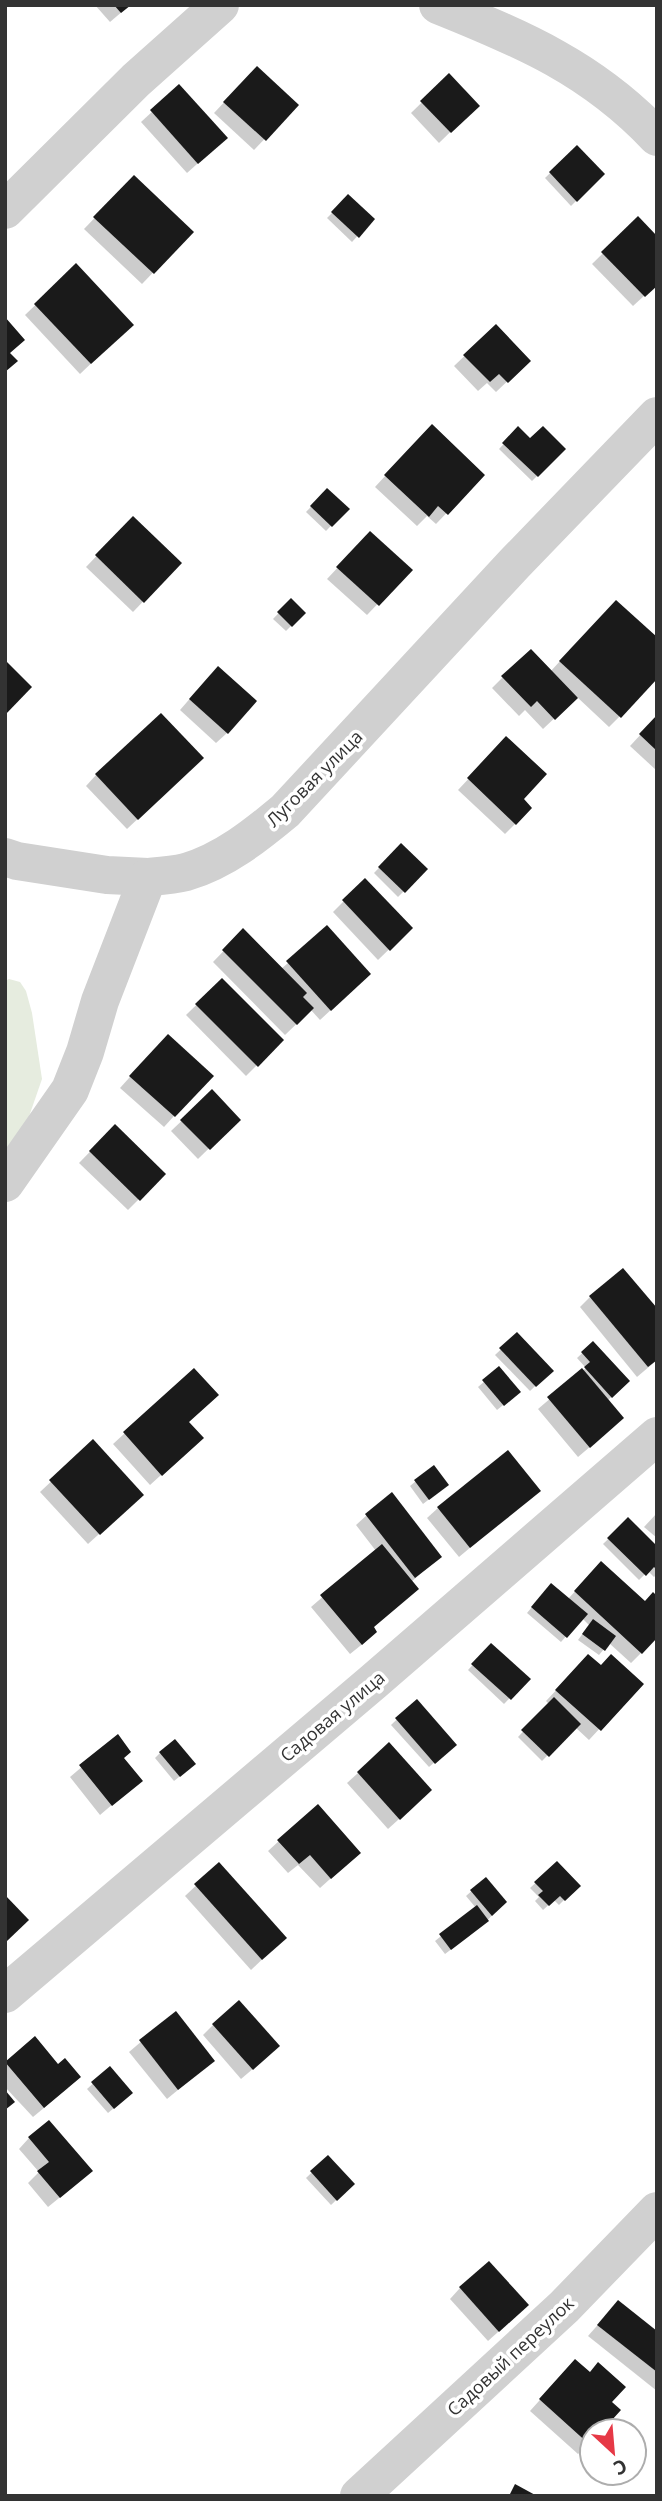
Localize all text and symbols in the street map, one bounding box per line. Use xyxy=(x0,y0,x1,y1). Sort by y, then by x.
street label: Луговая улица xyxy=(261,725,367,831)
street label: Садовая улица xyxy=(275,1665,389,1767)
street label: Садовый переулок xyxy=(442,2291,579,2421)
north arrow xyxy=(578,2417,648,2487)
text: С xyxy=(609,2453,632,2482)

